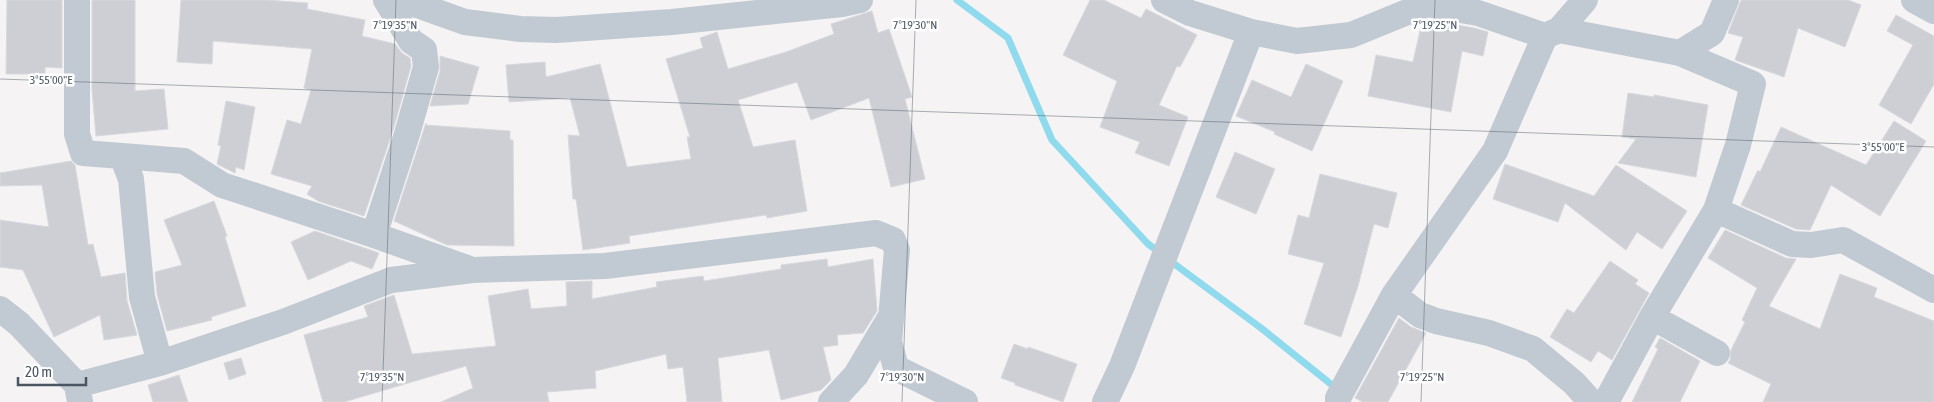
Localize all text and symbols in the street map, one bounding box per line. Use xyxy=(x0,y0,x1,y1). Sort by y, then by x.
text: 7°19'35"N xyxy=(373,18,417,32)
text: 7°19'30"N xyxy=(893,18,937,32)
text: 7°19'25"N xyxy=(1413,18,1457,32)
text: 3°55'00"E xyxy=(30,73,72,87)
text: 3°55'00"E xyxy=(1862,140,1904,154)
scale bar xyxy=(18,354,85,386)
text: 20 m xyxy=(25,363,52,380)
text: 7°19'35"N xyxy=(360,370,404,384)
text: 7°19'30"N xyxy=(880,370,924,384)
text: 7°19'25"N xyxy=(1400,370,1444,384)

